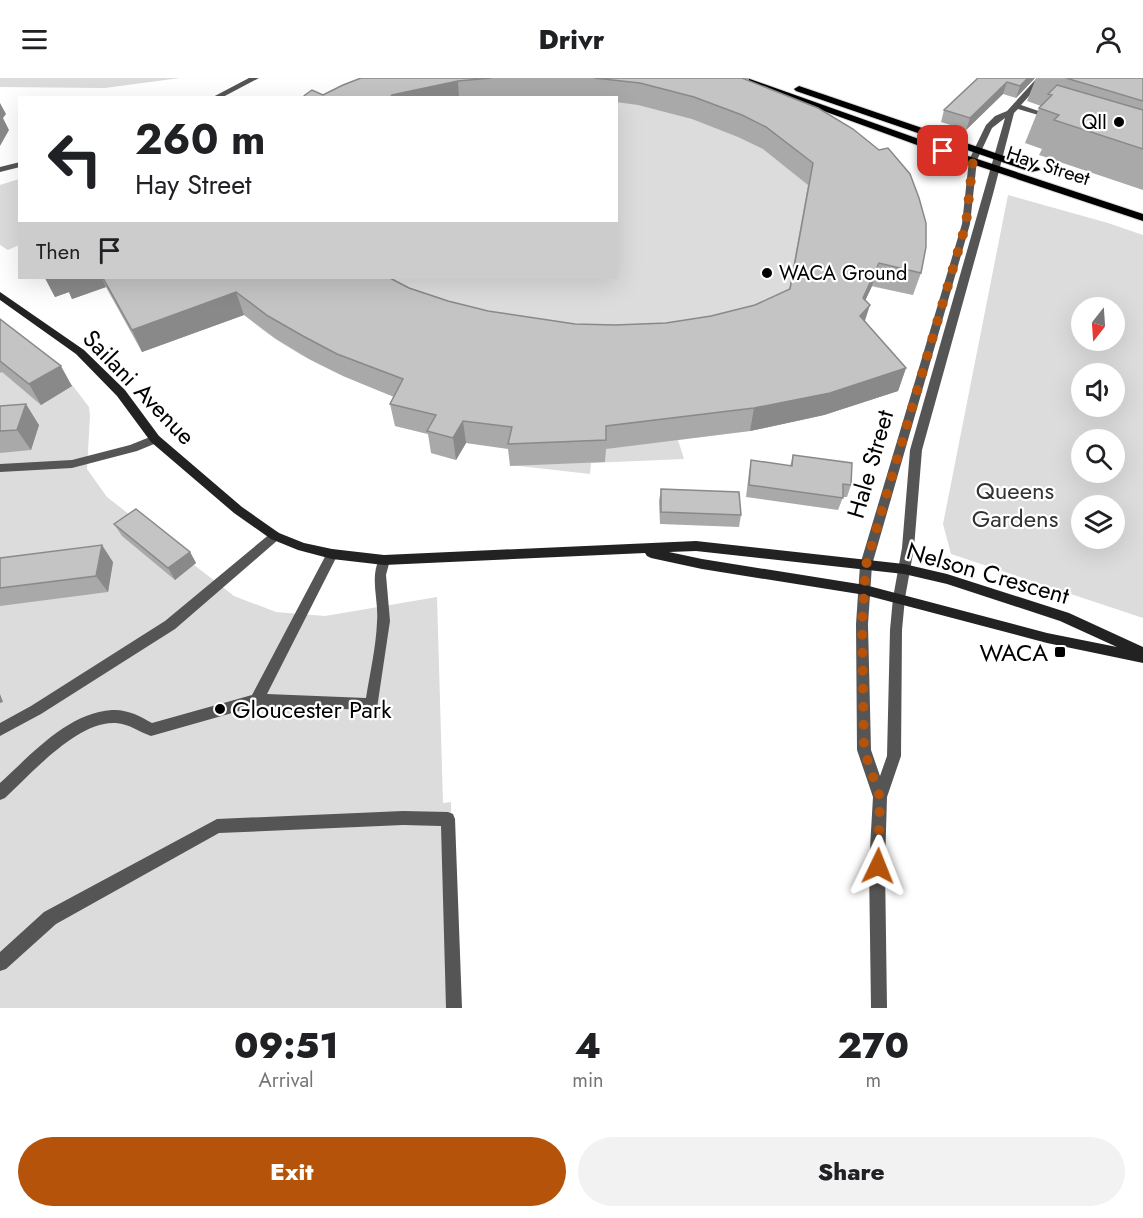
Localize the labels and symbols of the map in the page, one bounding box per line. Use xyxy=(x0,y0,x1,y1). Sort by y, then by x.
place label: QII xyxy=(1081,108,1107,137)
marker: QII xyxy=(1112,115,1126,129)
pin xyxy=(917,125,968,176)
street label: Hay Street xyxy=(1002,139,1094,193)
place label: WACA Ground xyxy=(779,259,907,288)
marker: WACA Ground xyxy=(760,266,774,280)
north arrow xyxy=(1071,297,1125,351)
street label: Sailani Avenue xyxy=(75,321,203,453)
street label: Hale Street xyxy=(838,406,902,522)
park label: Queens Gardens xyxy=(972,473,1058,536)
street label: Nelson Crescent xyxy=(903,533,1074,613)
place label: WACA xyxy=(980,635,1048,670)
marker: WACA xyxy=(1053,645,1067,659)
place label: Gloucester Park xyxy=(232,692,392,727)
marker: Gloucester Park xyxy=(213,702,227,716)
position arrow xyxy=(846,834,910,898)

